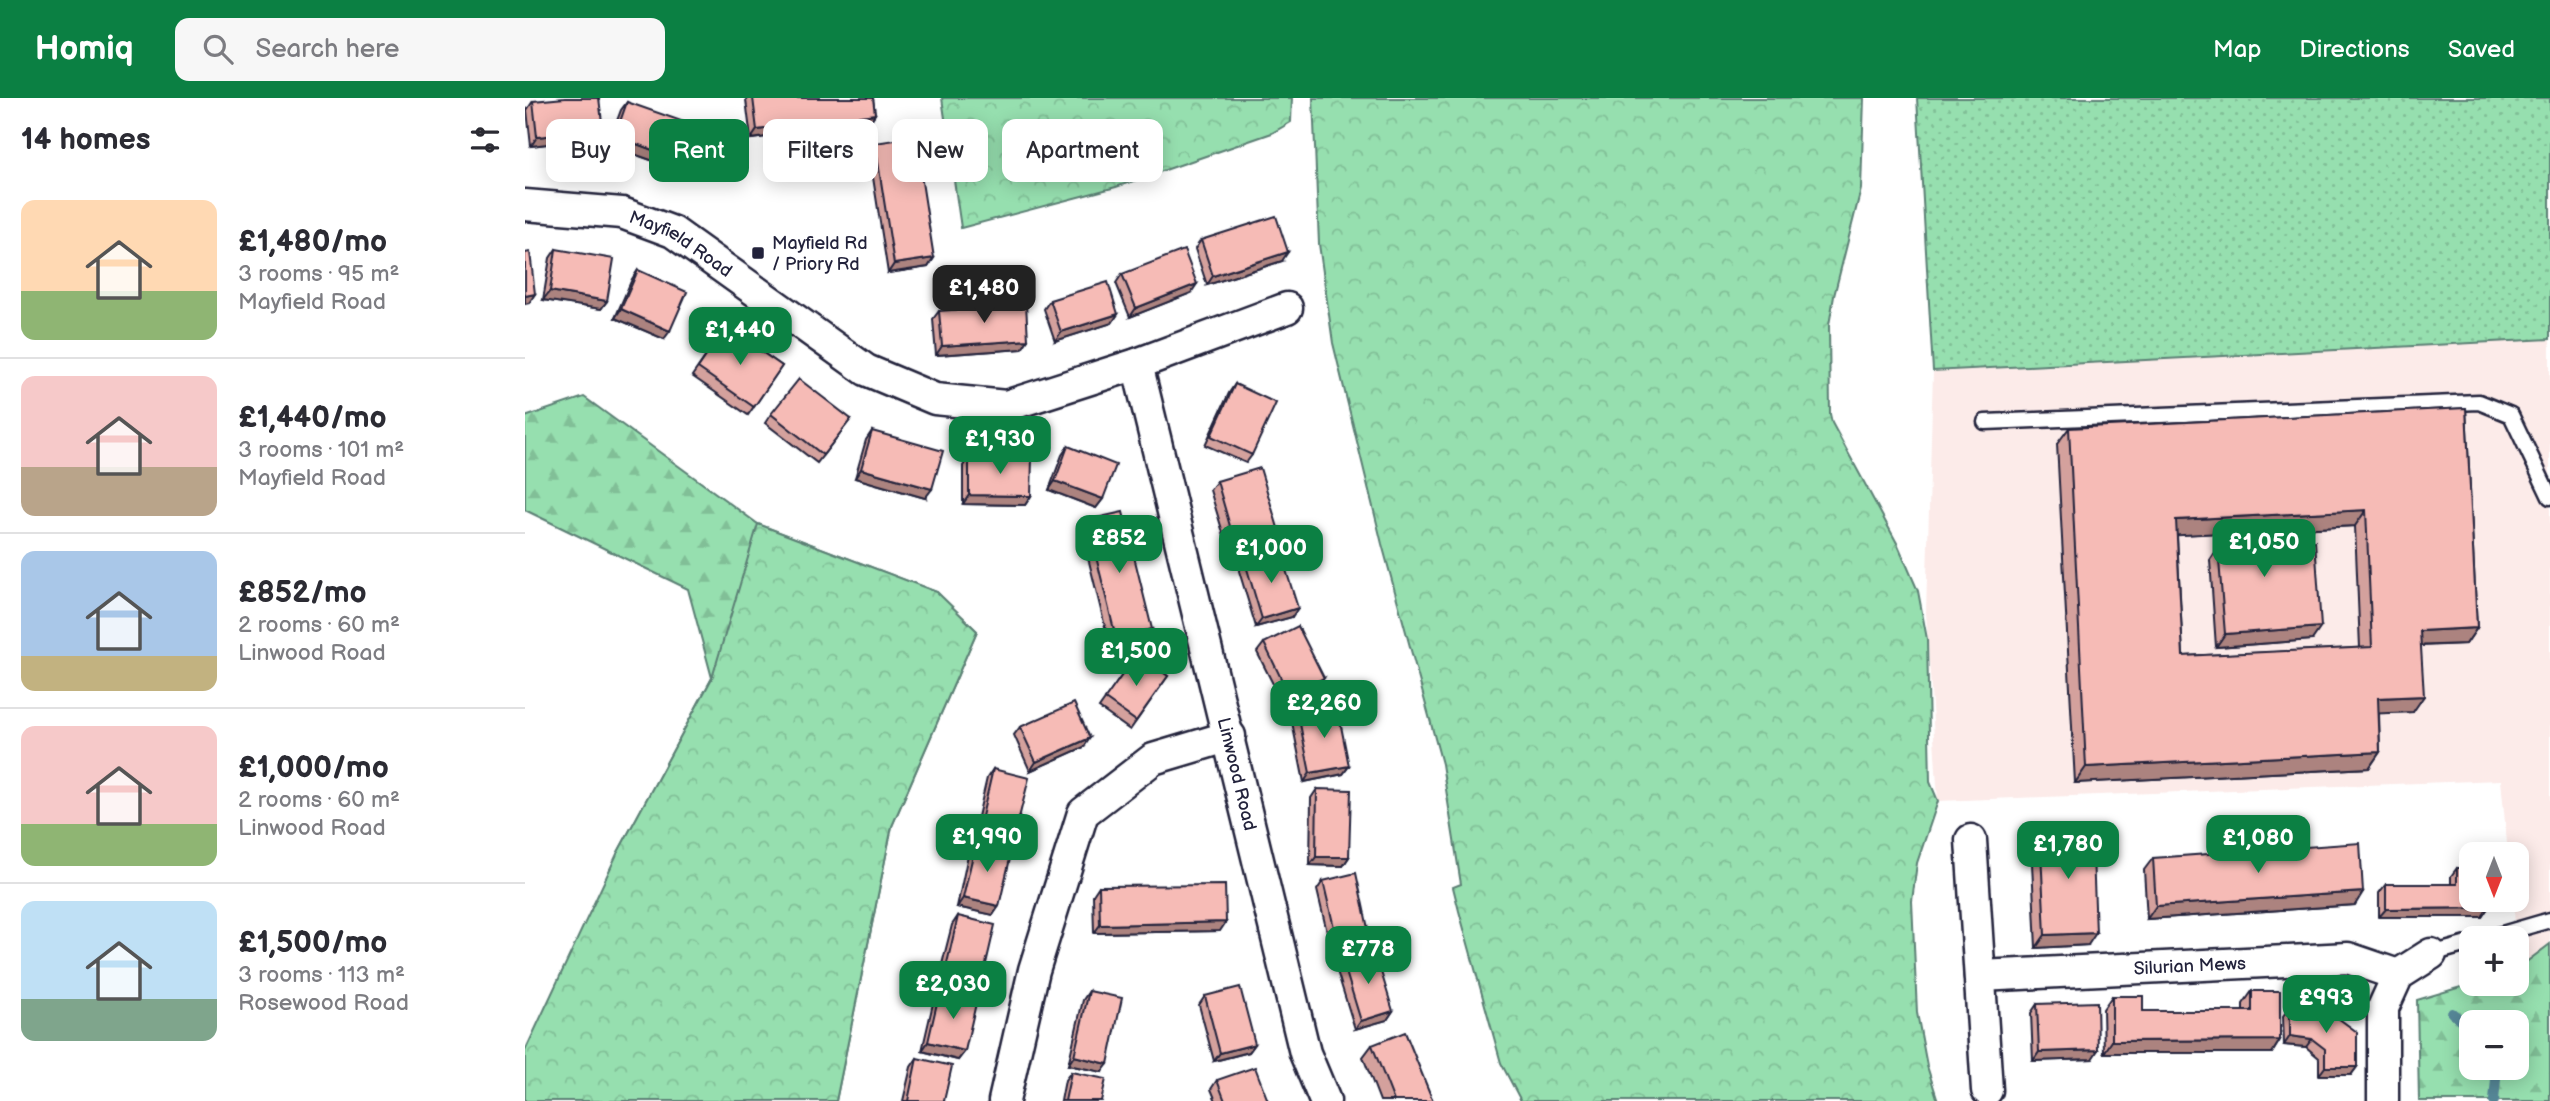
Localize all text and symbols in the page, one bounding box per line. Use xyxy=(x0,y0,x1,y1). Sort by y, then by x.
search box xyxy=(175,18,665,81)
text: Homiq xyxy=(35,29,133,69)
icon: search xyxy=(199,30,237,68)
text: Search here xyxy=(255,34,400,65)
text: Map xyxy=(2213,35,2261,64)
text: Directions xyxy=(2299,35,2410,64)
text: Saved xyxy=(2448,35,2515,64)
chip: Buy xyxy=(546,119,635,182)
chip: Rent xyxy=(649,119,749,182)
chip: Filters xyxy=(763,119,878,182)
chip: New xyxy=(892,119,988,182)
chip: Apartment xyxy=(1002,119,1163,182)
icon: filters xyxy=(466,121,504,159)
text: 14 homes xyxy=(21,122,150,158)
street label: Mayfield Road xyxy=(626,207,736,282)
text: £1,480/mo xyxy=(238,224,387,260)
icon: home xyxy=(77,228,161,312)
place label: Mayfield Rd / Priory Rd xyxy=(772,233,867,275)
marker: Mayfield Rd / Priory Rd xyxy=(750,245,766,261)
text: 3 rooms · 95 m² xyxy=(238,260,399,288)
pin: £1,480 xyxy=(927,266,1041,325)
text: £1,480 xyxy=(949,274,1019,302)
text: Mayfield Road xyxy=(238,288,386,316)
pin: £1,440 xyxy=(683,308,797,367)
text: £1,440 xyxy=(705,316,775,344)
text: £1,440/mo xyxy=(238,400,387,436)
icon: home xyxy=(77,404,161,488)
pin: £1,930 xyxy=(943,416,1057,476)
text: £1,930 xyxy=(965,425,1035,453)
text: 3 rooms · 101 m² xyxy=(238,436,404,464)
text: Mayfield Road xyxy=(238,464,386,492)
pin: £852 xyxy=(1078,516,1160,575)
pin: £1,050 xyxy=(2207,519,2321,579)
text: £852 xyxy=(1091,524,1147,552)
pin: £1,000 xyxy=(1214,526,1328,585)
text: £1,050 xyxy=(2228,528,2300,556)
text: £1,000 xyxy=(1235,534,1307,562)
text: £852/mo xyxy=(238,575,367,611)
icon: home xyxy=(77,579,161,663)
text: 2 rooms · 60 m² xyxy=(238,611,400,639)
pin: £1,500 xyxy=(1079,628,1193,688)
text: £1,500 xyxy=(1100,637,1172,665)
text: Linwood Road xyxy=(238,639,386,667)
pin: £2,260 xyxy=(1267,680,1381,740)
text: £2,260 xyxy=(1286,689,1362,717)
street label: Linwood Road xyxy=(1213,715,1260,833)
text: £1,000/mo xyxy=(238,750,389,786)
icon: home xyxy=(77,754,161,838)
text: 2 rooms · 60 m² xyxy=(238,786,400,814)
text: Linwood Road xyxy=(238,814,386,842)
pin: £1,990 xyxy=(930,814,1044,874)
pin: £1,080 xyxy=(2201,816,2315,875)
pin: £1,780 xyxy=(2011,822,2125,881)
text: £1,990 xyxy=(952,823,1022,851)
text: £1,080 xyxy=(2222,824,2294,852)
text: £1,780 xyxy=(2033,830,2103,858)
north arrow xyxy=(2459,842,2529,912)
map controls xyxy=(2459,842,2529,1080)
text: £1,500/mo xyxy=(238,925,387,961)
pin: £778 xyxy=(1327,926,1409,986)
button: + xyxy=(2459,926,2529,996)
icon: home xyxy=(77,929,161,1013)
text: £778 xyxy=(1341,935,1395,963)
street label: Silurian Mews xyxy=(2133,953,2246,979)
text: 3 rooms · 113 m² xyxy=(238,961,405,989)
pin: £2,030 xyxy=(896,962,1010,1021)
text: £2,030 xyxy=(915,970,991,998)
pin: £993 xyxy=(2285,976,2367,1035)
text: £993 xyxy=(2299,984,2353,1012)
text: Rosewood Road xyxy=(238,989,409,1017)
button: − xyxy=(2459,1010,2529,1080)

